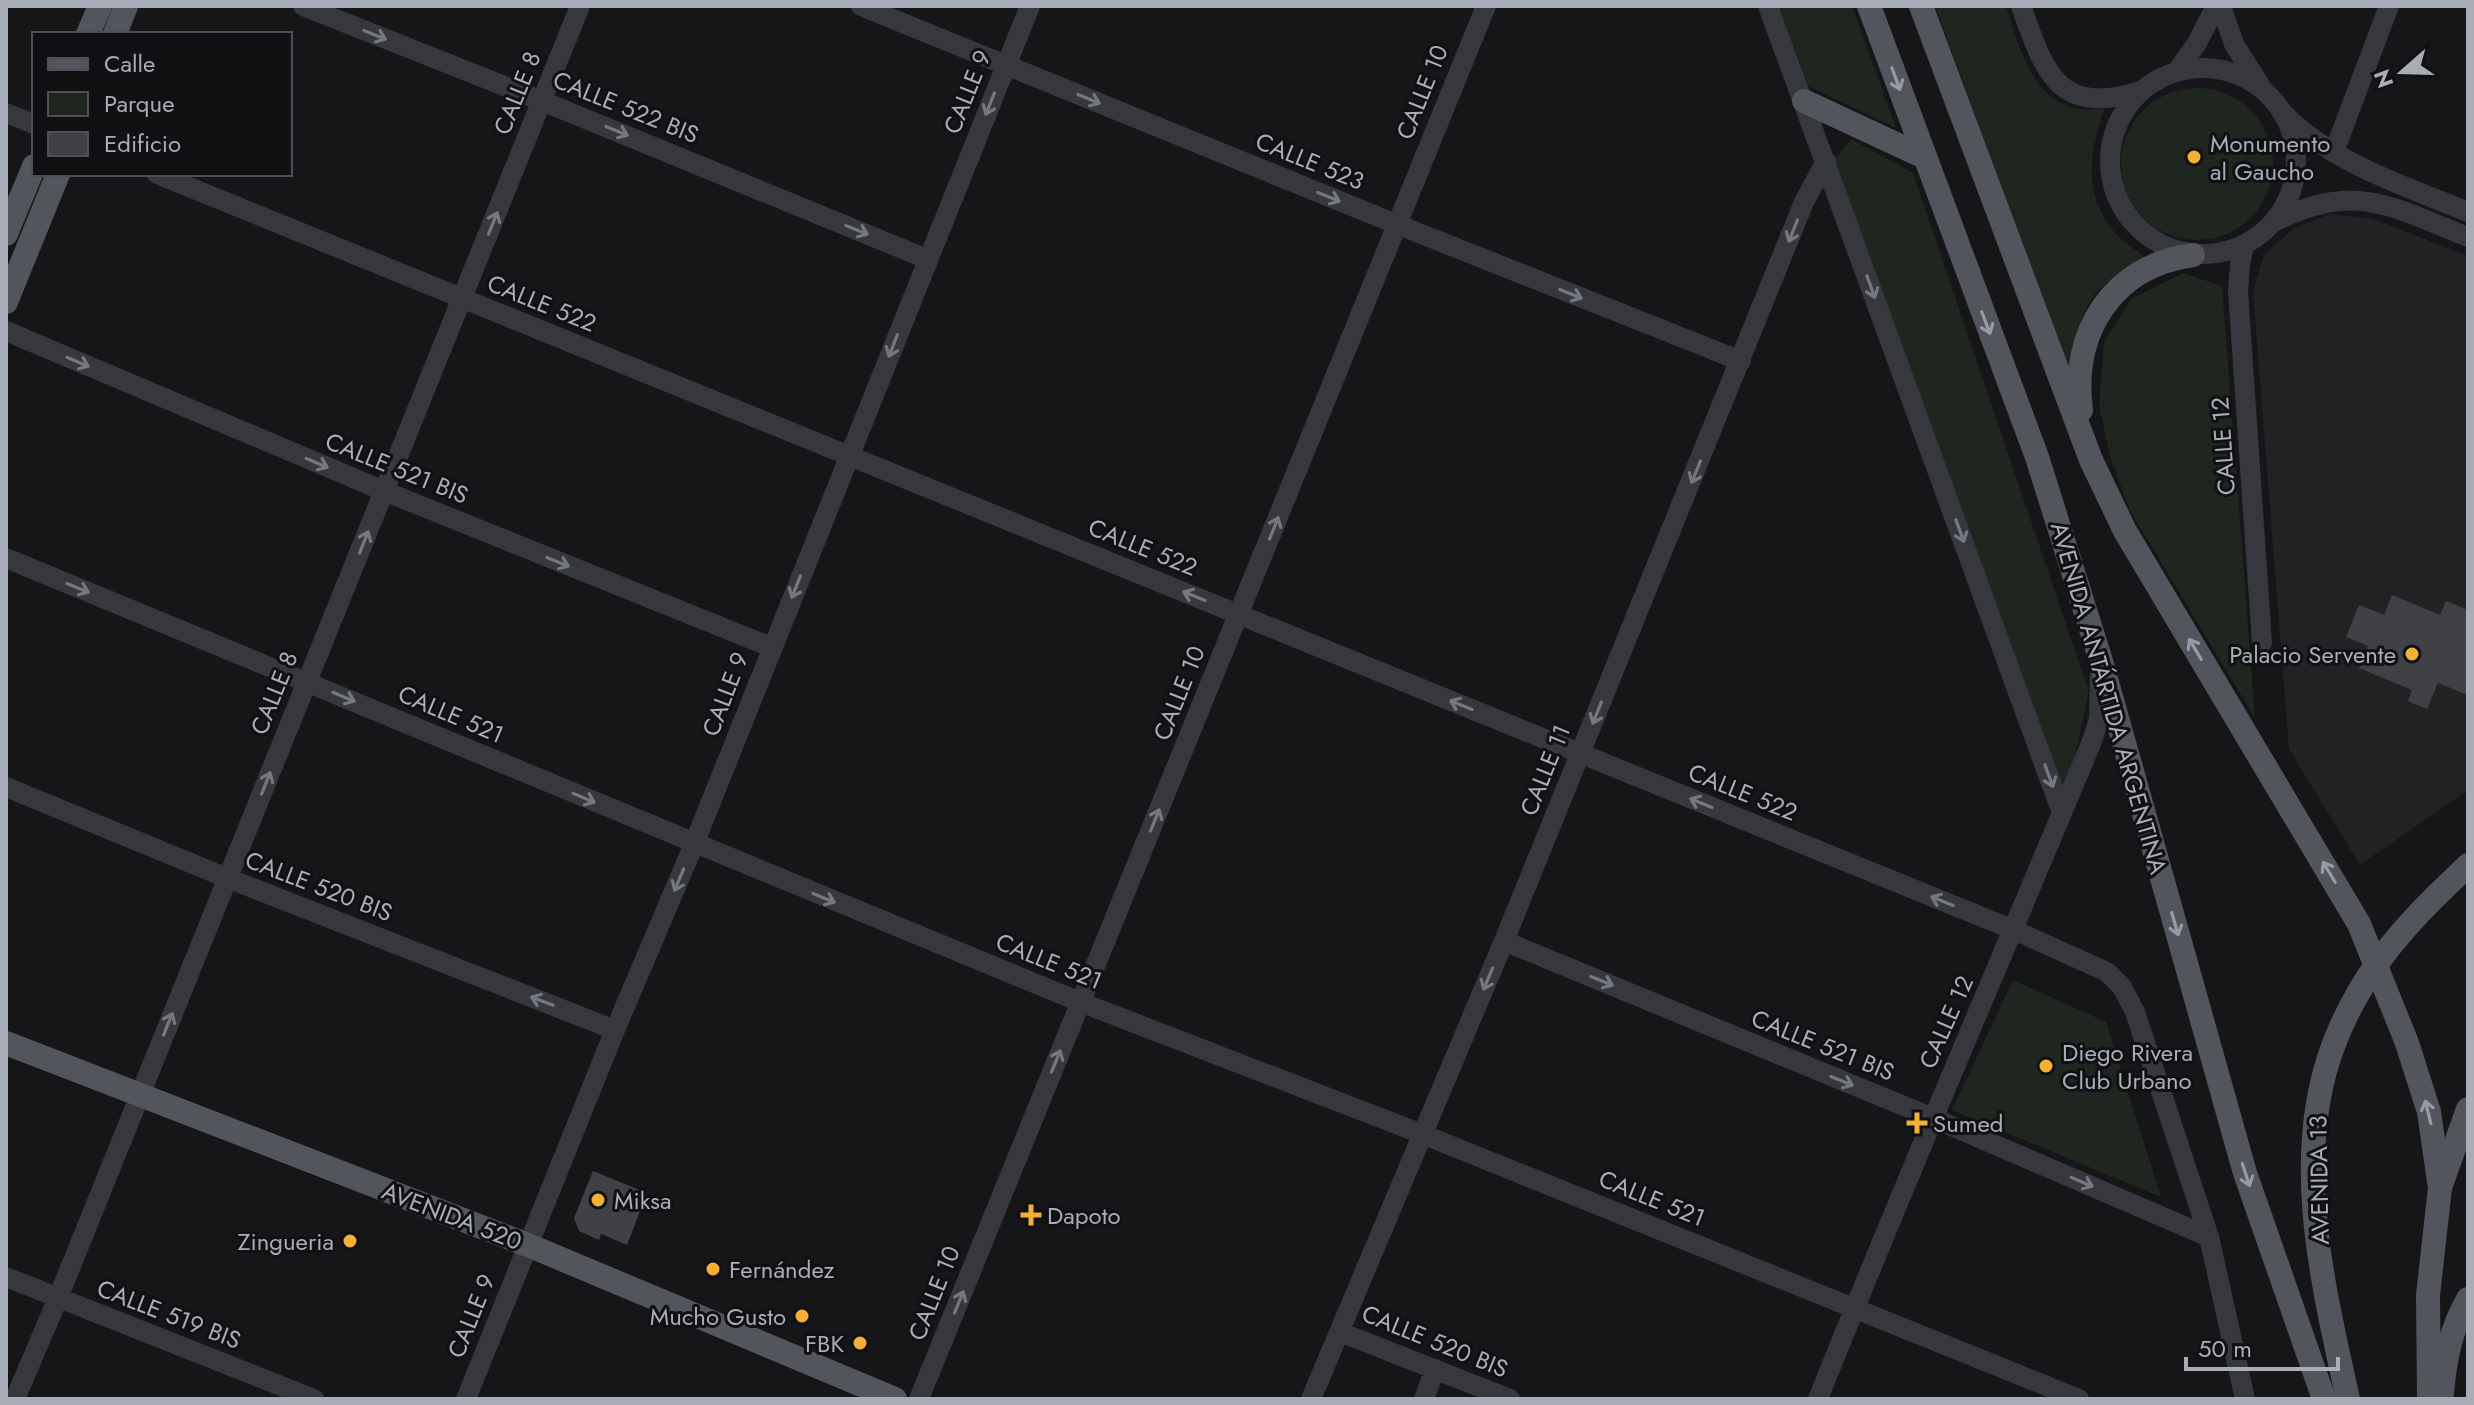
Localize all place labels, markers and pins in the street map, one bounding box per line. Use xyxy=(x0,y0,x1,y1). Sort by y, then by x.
place label: Monumento al Gaucho xyxy=(2210,126,2330,189)
marker: Monumento al Gaucho xyxy=(2185,148,2203,166)
place label: Palacio Servente xyxy=(2229,637,2396,672)
marker: Palacio Servente xyxy=(2403,645,2421,663)
place label: Diego Rivera Club Urbano xyxy=(2062,1035,2193,1098)
marker: Diego Rivera Club Urbano xyxy=(2037,1057,2055,1075)
place label: Sumed xyxy=(1933,1106,2004,1141)
marker: Sumed xyxy=(1908,1114,1926,1132)
place label: Miksa xyxy=(614,1183,671,1218)
marker: Miksa xyxy=(589,1191,607,1209)
place label: Dapoto xyxy=(1047,1198,1121,1233)
marker: Dapoto xyxy=(1022,1206,1040,1224)
place label: Zingueria xyxy=(237,1224,334,1259)
marker: Zingueria xyxy=(341,1232,359,1250)
place label: Fernández xyxy=(729,1252,834,1287)
marker: Fernández xyxy=(704,1260,722,1278)
place label: Mucho Gusto xyxy=(650,1299,786,1334)
marker: Mucho Gusto xyxy=(793,1307,811,1325)
place label: FBK xyxy=(805,1326,844,1361)
marker: FBK xyxy=(851,1334,869,1352)

